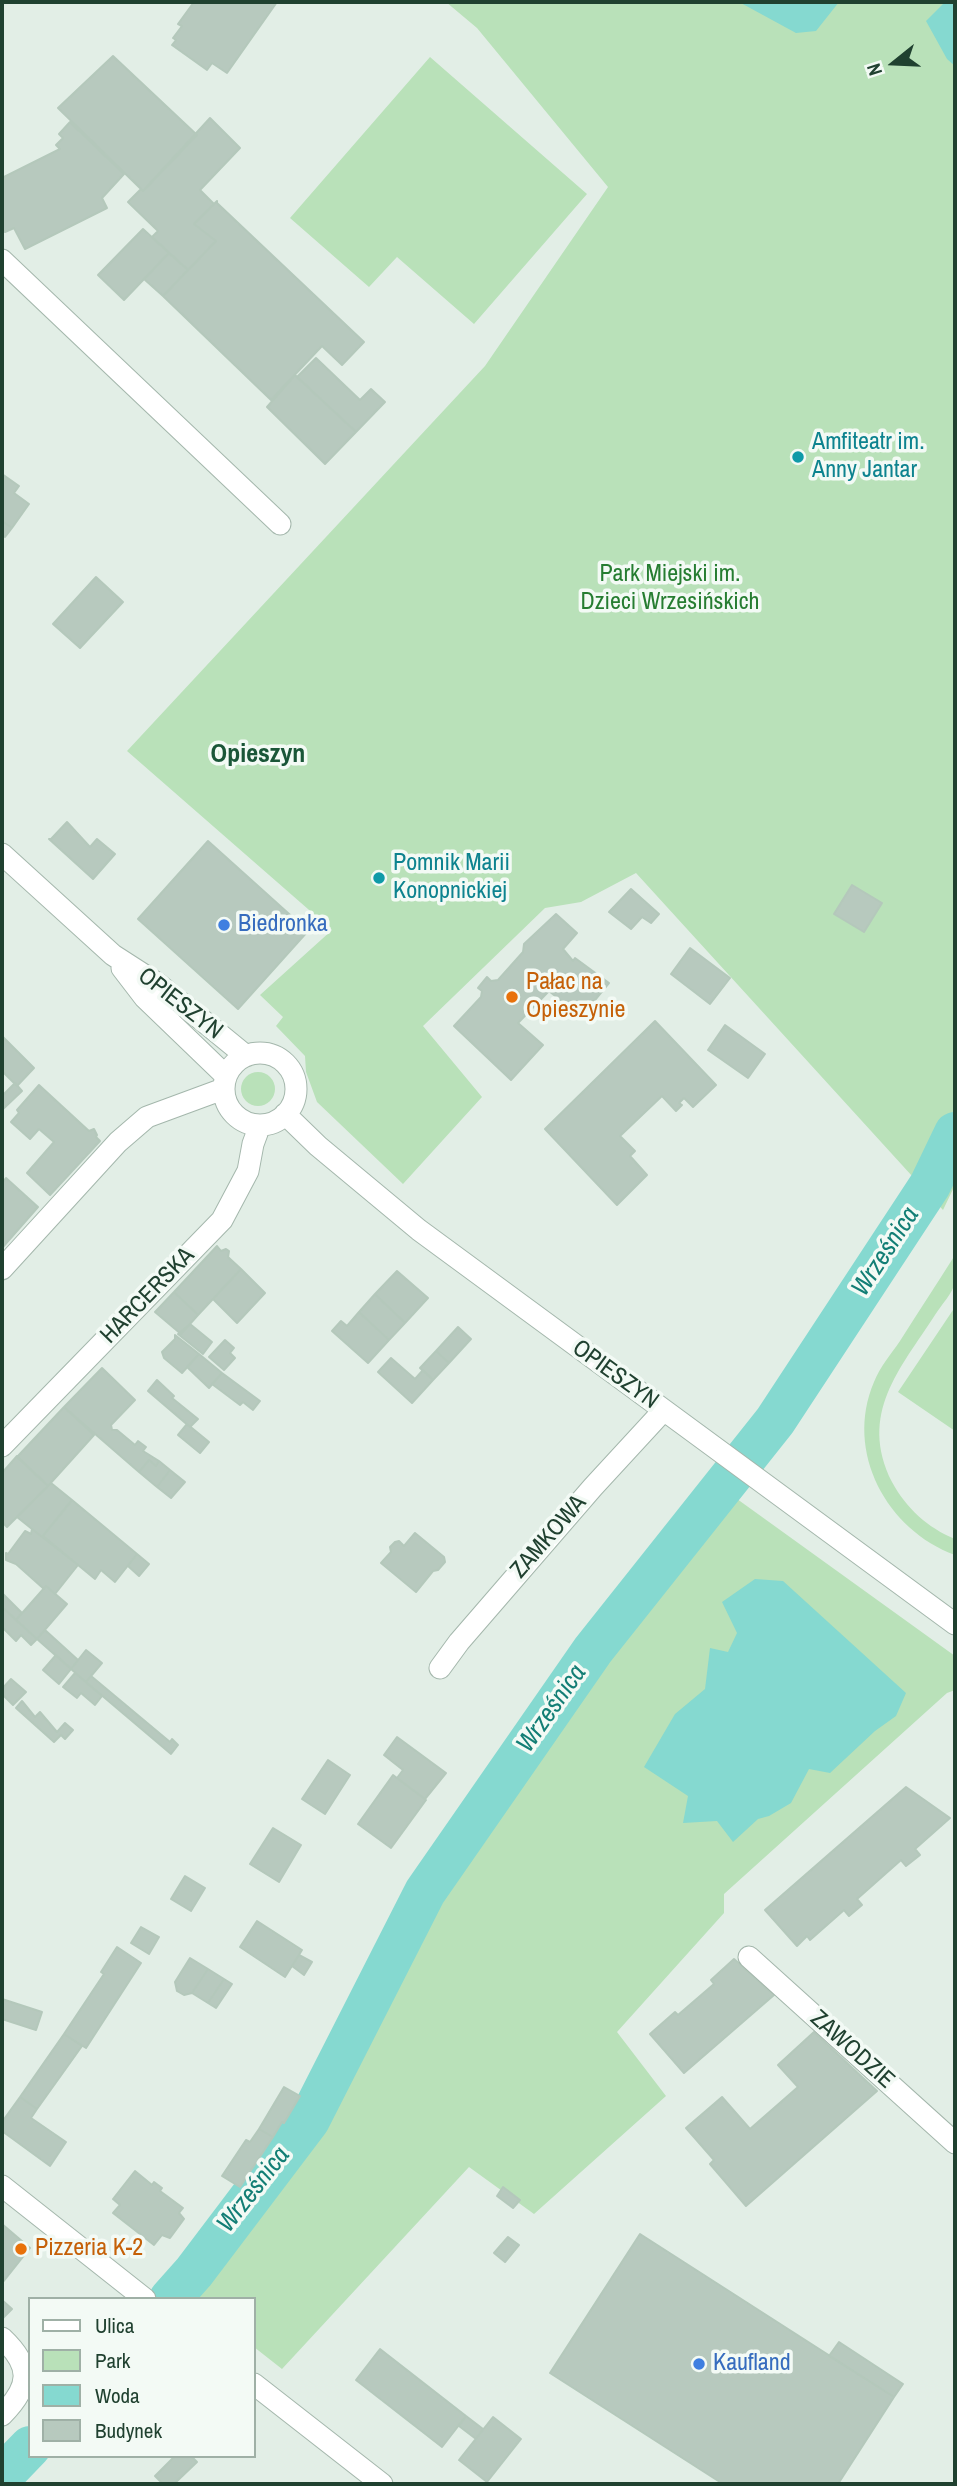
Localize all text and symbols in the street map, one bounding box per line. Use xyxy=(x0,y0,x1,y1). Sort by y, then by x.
north arrow xyxy=(859,28,929,98)
text: N xyxy=(860,60,888,79)
place label: Amfiteatr im. Anny Jantar xyxy=(812,429,925,485)
marker: Amfiteatr im. Anny Jantar xyxy=(790,449,806,465)
park label: Park Miejski im. Dzieci Wrzesińskich xyxy=(580,561,760,617)
district label: Opieszyn xyxy=(211,739,305,771)
place label: Pomnik Marii Konopnickiej xyxy=(393,850,510,906)
marker: Pomnik Marii Konopnickiej xyxy=(371,870,387,886)
place label: Biedronka xyxy=(238,911,328,939)
marker: Biedronka xyxy=(216,917,232,933)
street label: OPIESZYN xyxy=(132,962,228,1046)
place label: Pałac na Opieszynie xyxy=(526,969,626,1025)
marker: Pałac na Opieszynie xyxy=(504,989,520,1005)
water label: Wrześnica xyxy=(846,1201,926,1303)
street label: HARCERSKA xyxy=(95,1242,201,1350)
street label: OPIESZYN xyxy=(566,1334,664,1416)
street label: ZAMKOWA xyxy=(505,1489,593,1585)
water label: Wrześnica xyxy=(510,1659,594,1759)
street label: ZAWODZIE xyxy=(804,2005,900,2095)
water label: Wrześnica xyxy=(211,2141,297,2239)
place label: Pizzeria K-2 xyxy=(35,2235,143,2263)
marker: Pizzeria K-2 xyxy=(13,2241,29,2257)
legend xyxy=(28,2297,256,2458)
text: Ulica xyxy=(95,2311,134,2340)
text: Park xyxy=(95,2346,130,2375)
place label: Kaufland xyxy=(713,2350,791,2378)
marker: Kaufland xyxy=(691,2356,707,2372)
text: Woda xyxy=(95,2381,140,2410)
text: Budynek xyxy=(95,2416,162,2445)

